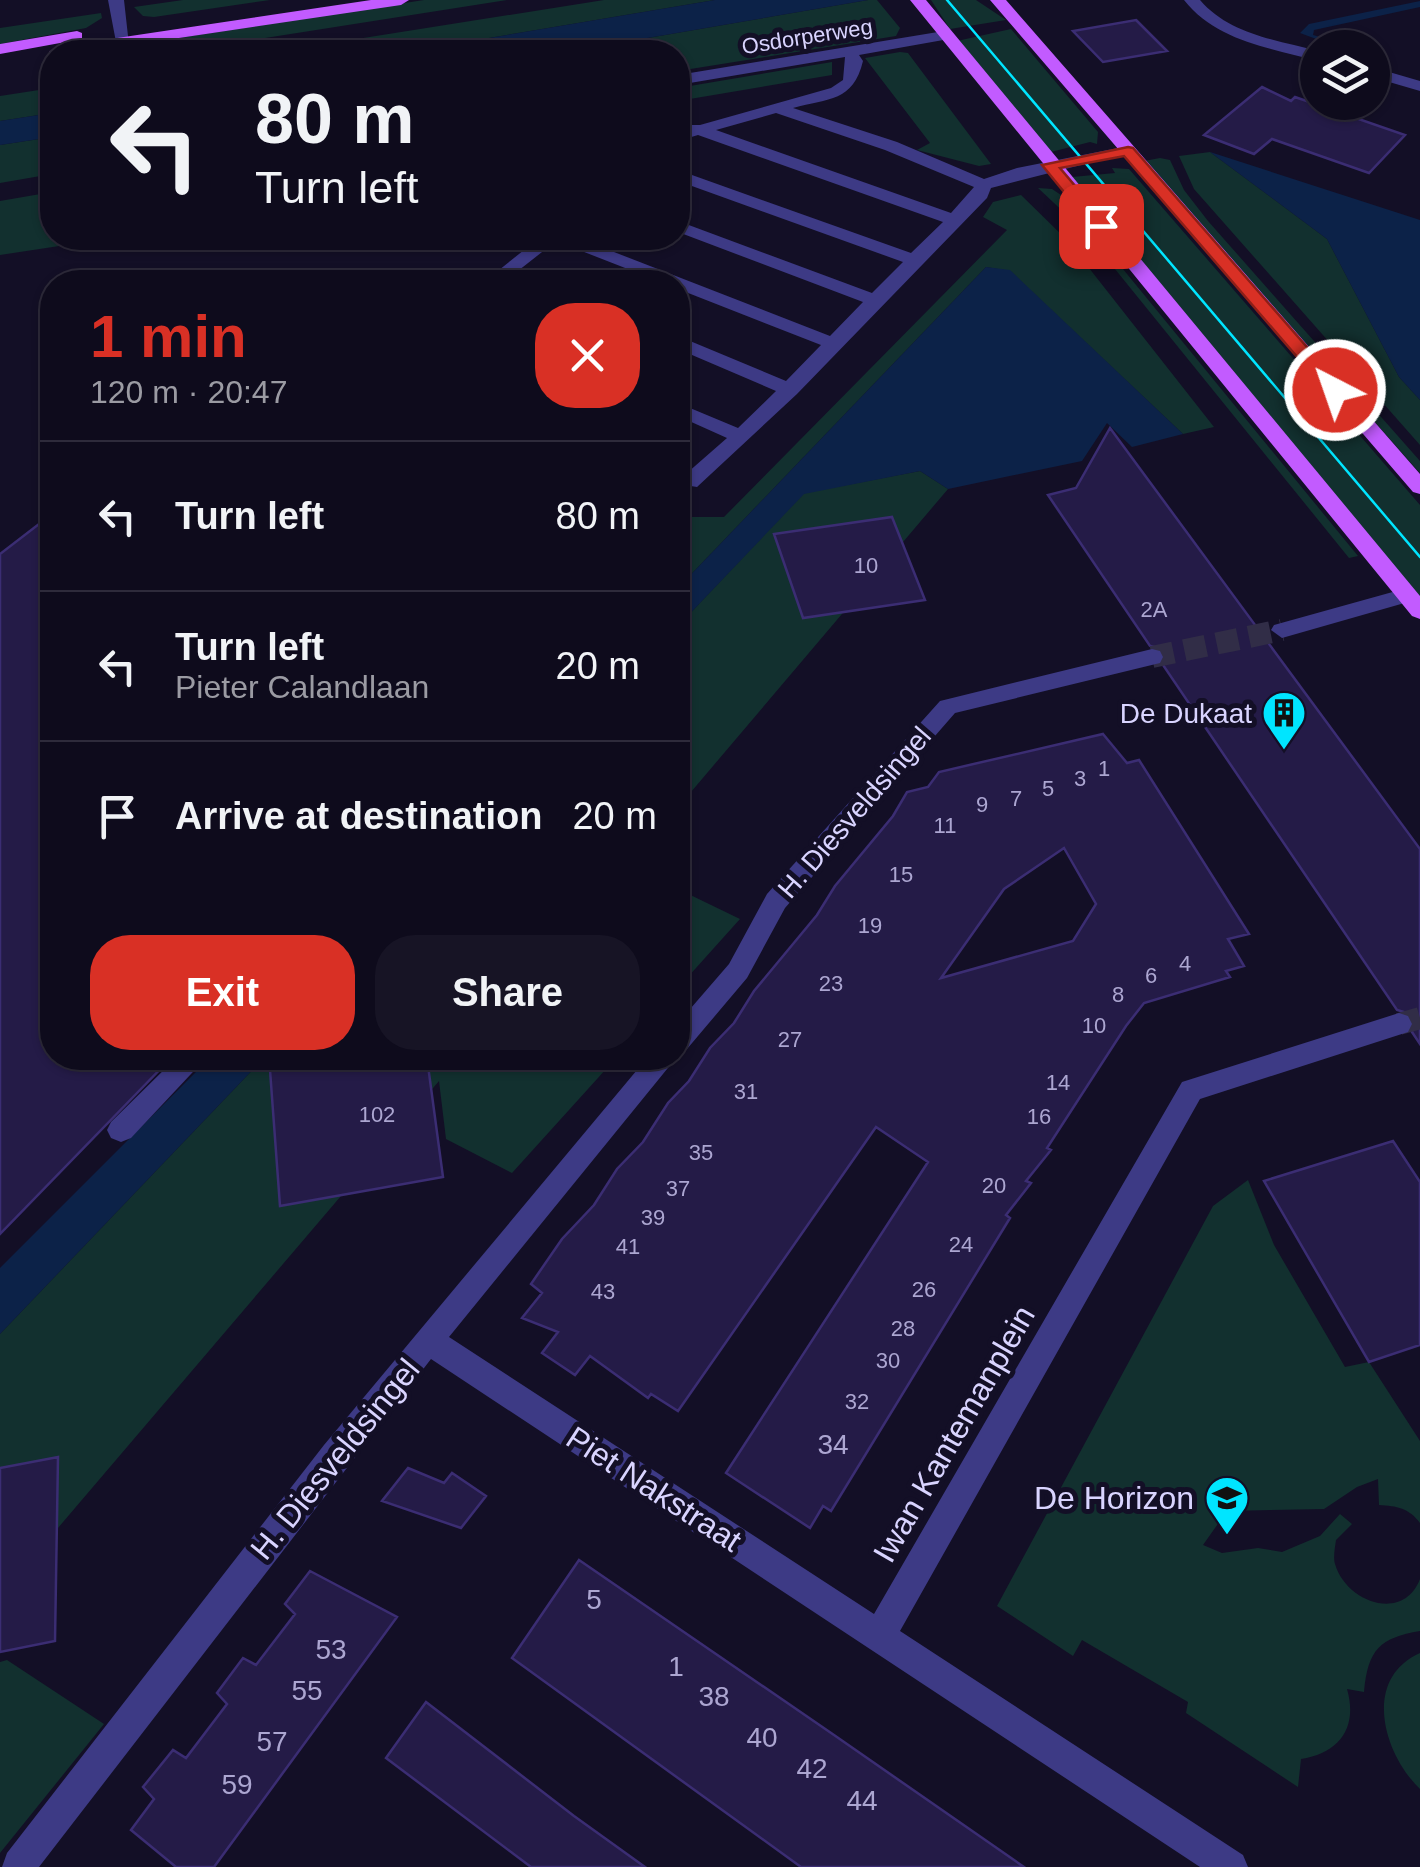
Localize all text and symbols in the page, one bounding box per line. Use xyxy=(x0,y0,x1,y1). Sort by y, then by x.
street label: Osdorperweg xyxy=(740,14,874,59)
map controls xyxy=(1300,30,1390,120)
button: layers xyxy=(1300,30,1390,120)
icon: left xyxy=(90,80,220,210)
text: 80 m xyxy=(255,80,415,158)
text: Turn left xyxy=(255,162,418,213)
pin xyxy=(1059,184,1144,269)
icon: arrive xyxy=(1074,199,1129,254)
text: 1 min xyxy=(90,303,247,370)
button: close xyxy=(535,303,640,408)
position arrow xyxy=(1283,338,1387,442)
text: 120 m · 20:47 xyxy=(90,374,287,410)
icon: left xyxy=(90,489,145,544)
text: Turn left xyxy=(175,495,324,537)
text: 80 m xyxy=(556,495,640,537)
house number: 10 xyxy=(854,553,878,578)
house number: 2A xyxy=(1141,597,1168,622)
text: Turn left xyxy=(175,626,324,668)
icon: left xyxy=(90,639,145,694)
text: 20 m xyxy=(556,645,640,687)
text: Pieter Calandlaan xyxy=(175,669,429,705)
building icon: De Dukaat xyxy=(1261,690,1307,751)
place label: De Dukaat xyxy=(1120,698,1252,729)
street label: H. Diesveldsingel xyxy=(772,721,937,904)
house number: 1 xyxy=(1098,756,1110,781)
house number: 3 xyxy=(1074,766,1086,791)
house number: 5 xyxy=(1042,776,1054,801)
house number: 7 xyxy=(1010,786,1022,811)
icon: arrive xyxy=(90,789,145,844)
house number: 9 xyxy=(976,792,988,817)
text: Arrive at destination xyxy=(175,795,542,837)
text: 20 m xyxy=(572,795,657,837)
house number: 11 xyxy=(934,813,956,838)
house number: 15 xyxy=(889,862,913,887)
house number: 19 xyxy=(858,913,882,938)
button: Exit xyxy=(90,935,355,1050)
button: Share xyxy=(375,935,640,1050)
house number: 4 xyxy=(1179,951,1191,976)
house number: 6 xyxy=(1145,963,1157,988)
house number: 23 xyxy=(819,971,843,996)
house number: 8 xyxy=(1112,982,1124,1007)
house number: 10 xyxy=(1082,1013,1106,1038)
house number: 27 xyxy=(778,1027,802,1052)
house number: 14 xyxy=(1046,1070,1070,1095)
house number: 31 xyxy=(734,1079,758,1104)
house number: 102 xyxy=(359,1102,395,1127)
house number: 16 xyxy=(1027,1104,1051,1129)
house number: 35 xyxy=(689,1140,713,1165)
house number: 20 xyxy=(982,1173,1006,1198)
house number: 37 xyxy=(666,1176,690,1201)
house number: 39 xyxy=(641,1205,665,1230)
house number: 24 xyxy=(949,1232,973,1257)
house number: 41 xyxy=(616,1234,640,1259)
house number: 26 xyxy=(912,1277,936,1302)
house number: 43 xyxy=(591,1279,615,1304)
street label: Iwan Kantemanplein xyxy=(866,1299,1042,1569)
house number: 28 xyxy=(891,1316,915,1341)
house number: 30 xyxy=(876,1348,900,1373)
street label: H. Diesveldsingel xyxy=(243,1352,427,1566)
house number: 32 xyxy=(845,1389,869,1414)
street label: Piet Nakstraat xyxy=(560,1419,748,1559)
house number: 34 xyxy=(817,1429,849,1460)
school or university icon: De Horizon xyxy=(1204,1475,1250,1536)
place label: De Horizon xyxy=(1034,1480,1194,1516)
house number: 5 xyxy=(586,1584,602,1615)
house number: 53 xyxy=(315,1634,347,1665)
house number: 1 xyxy=(668,1651,684,1682)
house number: 55 xyxy=(291,1675,323,1706)
house number: 38 xyxy=(698,1681,730,1712)
house number: 40 xyxy=(746,1722,778,1753)
house number: 57 xyxy=(256,1726,288,1757)
house number: 42 xyxy=(796,1753,828,1784)
house number: 59 xyxy=(221,1769,253,1800)
house number: 44 xyxy=(846,1785,878,1816)

